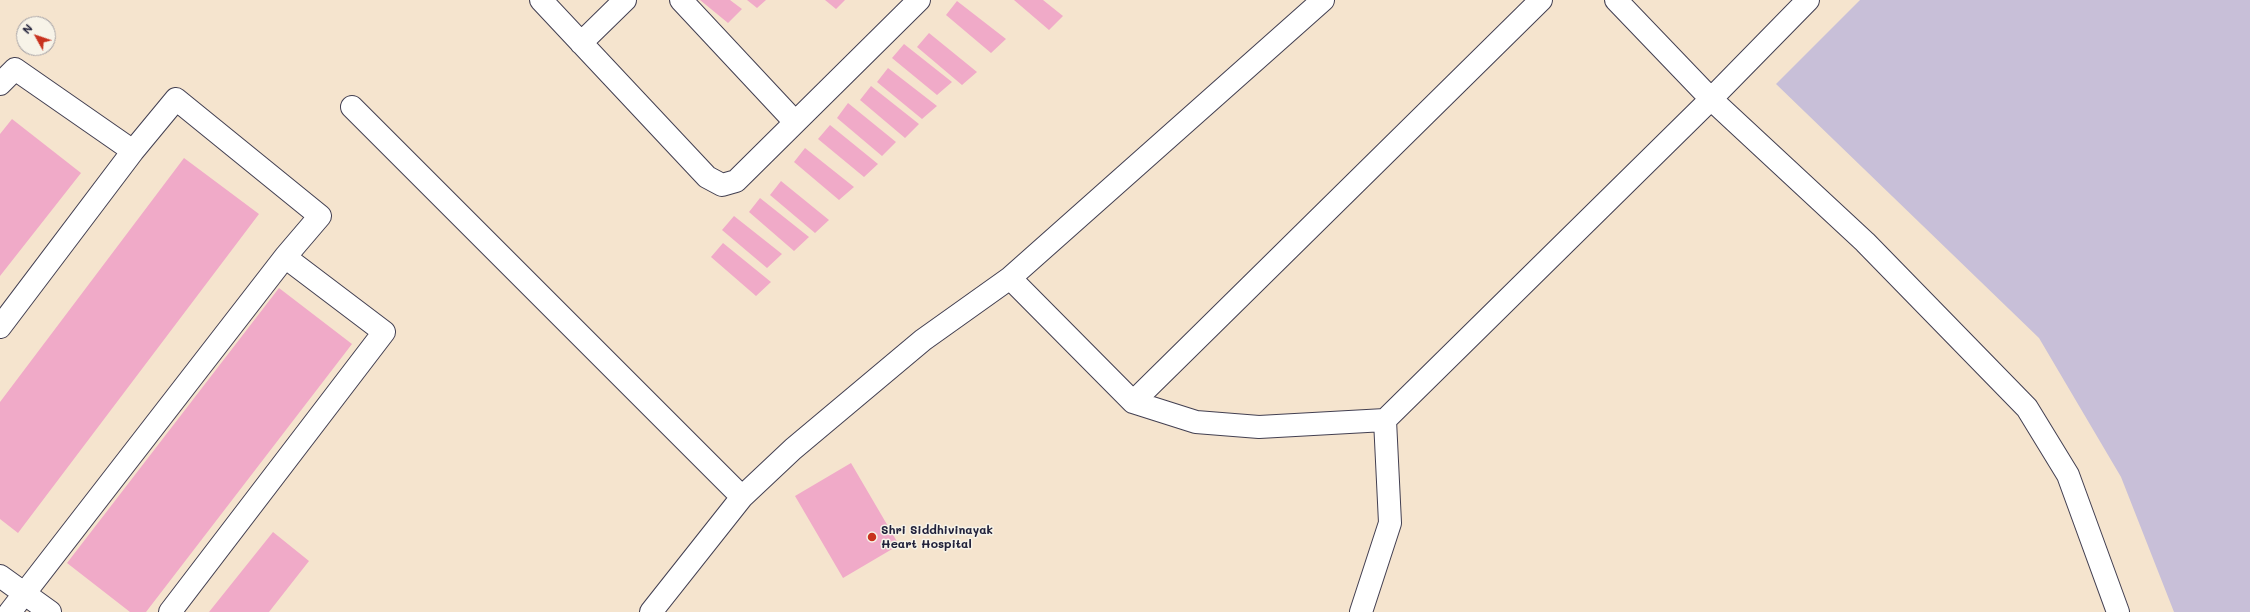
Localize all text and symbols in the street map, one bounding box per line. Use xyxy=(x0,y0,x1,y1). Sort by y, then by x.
north arrow xyxy=(16,16,56,56)
text: N xyxy=(19,21,36,37)
place label: Shri Siddhivinayak Heart Hospital xyxy=(881,523,993,551)
marker: Shri Siddhivinayak Heart Hospital xyxy=(866,531,878,543)

